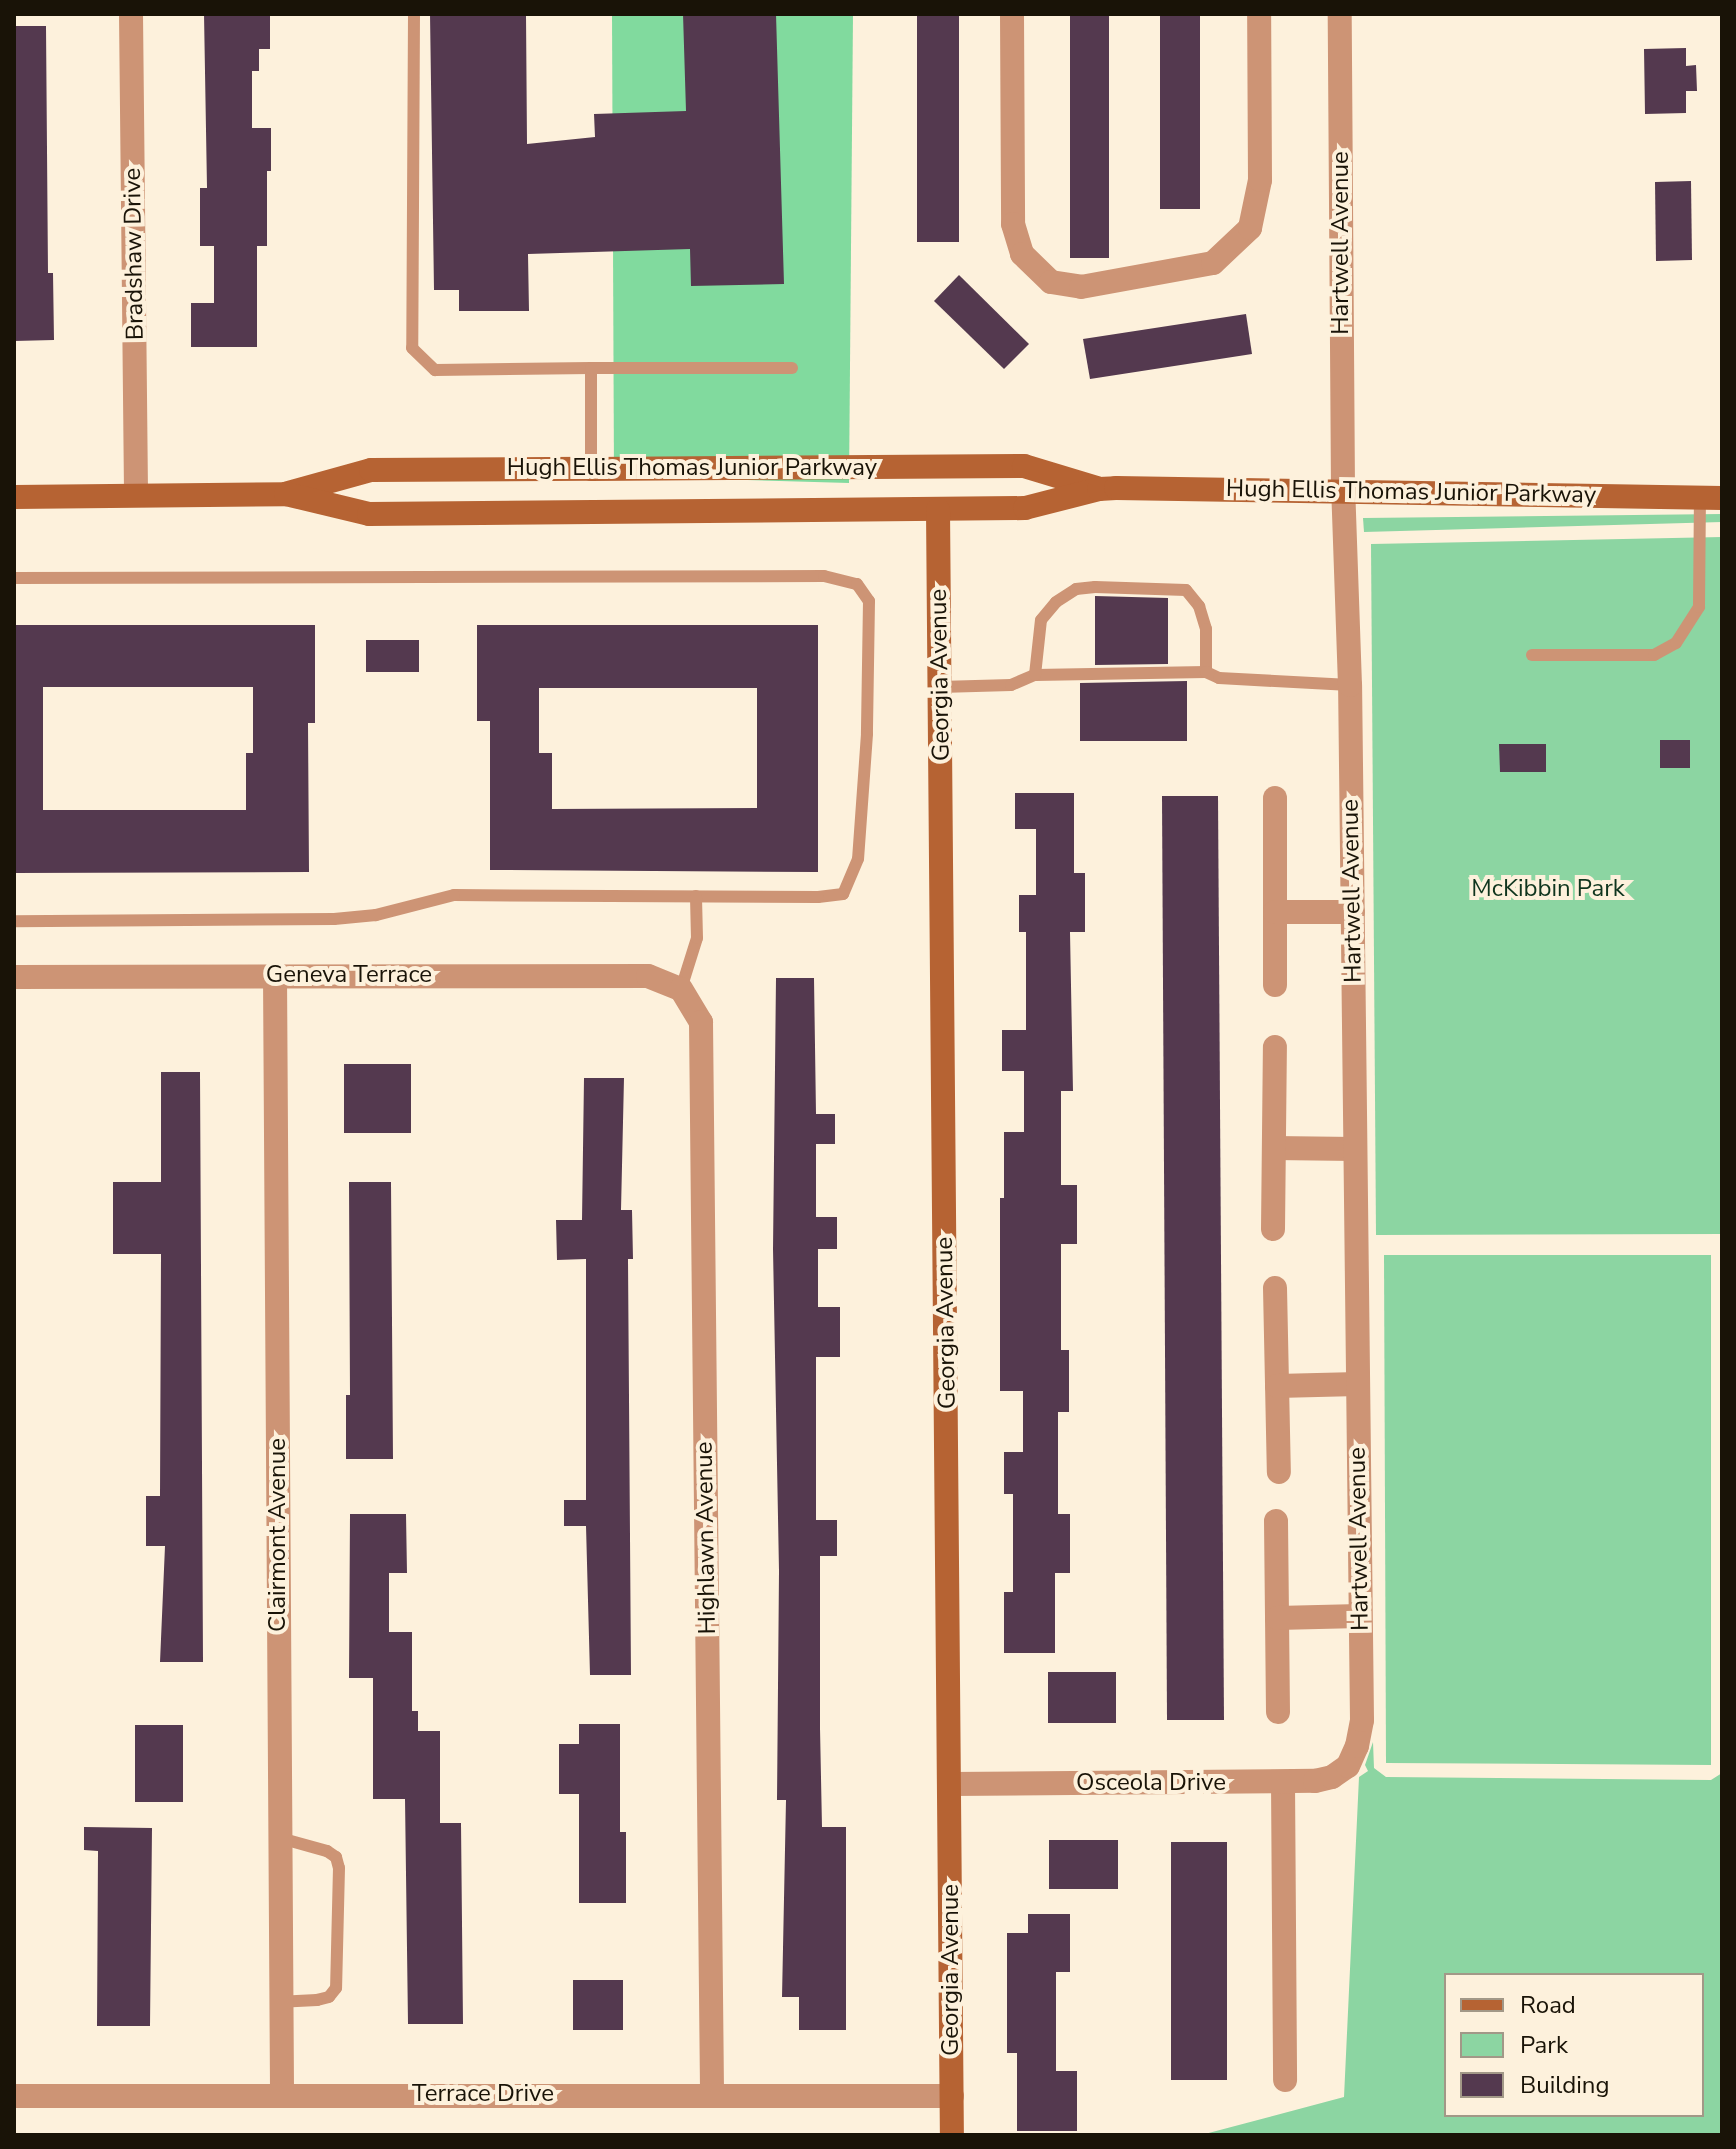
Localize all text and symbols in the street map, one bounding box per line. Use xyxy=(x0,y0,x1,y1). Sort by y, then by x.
street label: Hartwell Avenue xyxy=(1327,151,1355,335)
street label: Bradshaw Drive xyxy=(118,168,150,340)
street label: Hugh Ellis Thomas Junior Parkway xyxy=(507,454,877,482)
street label: Hugh Ellis Thomas Junior Parkway xyxy=(1226,474,1596,510)
street label: Georgia Avenue xyxy=(924,589,956,761)
street label: Hartwell Avenue xyxy=(1336,799,1368,983)
park label: McKibbin Park xyxy=(1471,875,1625,903)
street label: Geneva Terrace xyxy=(266,961,432,989)
street label: Georgia Avenue xyxy=(930,1237,962,1409)
street label: Clairmont Avenue xyxy=(264,1438,292,1632)
street label: Highlawn Avenue xyxy=(690,1441,722,1635)
street label: Hartwell Avenue xyxy=(1343,1447,1375,1631)
street label: Osceola Drive xyxy=(1076,1769,1226,1797)
street label: Georgia Avenue xyxy=(937,1884,965,2056)
legend xyxy=(1444,1973,1704,2117)
text: Road xyxy=(1520,1989,1576,2021)
text: Park xyxy=(1520,2029,1568,2061)
text: Building xyxy=(1520,2069,1610,2101)
street label: Terrace Drive xyxy=(412,2080,554,2108)

